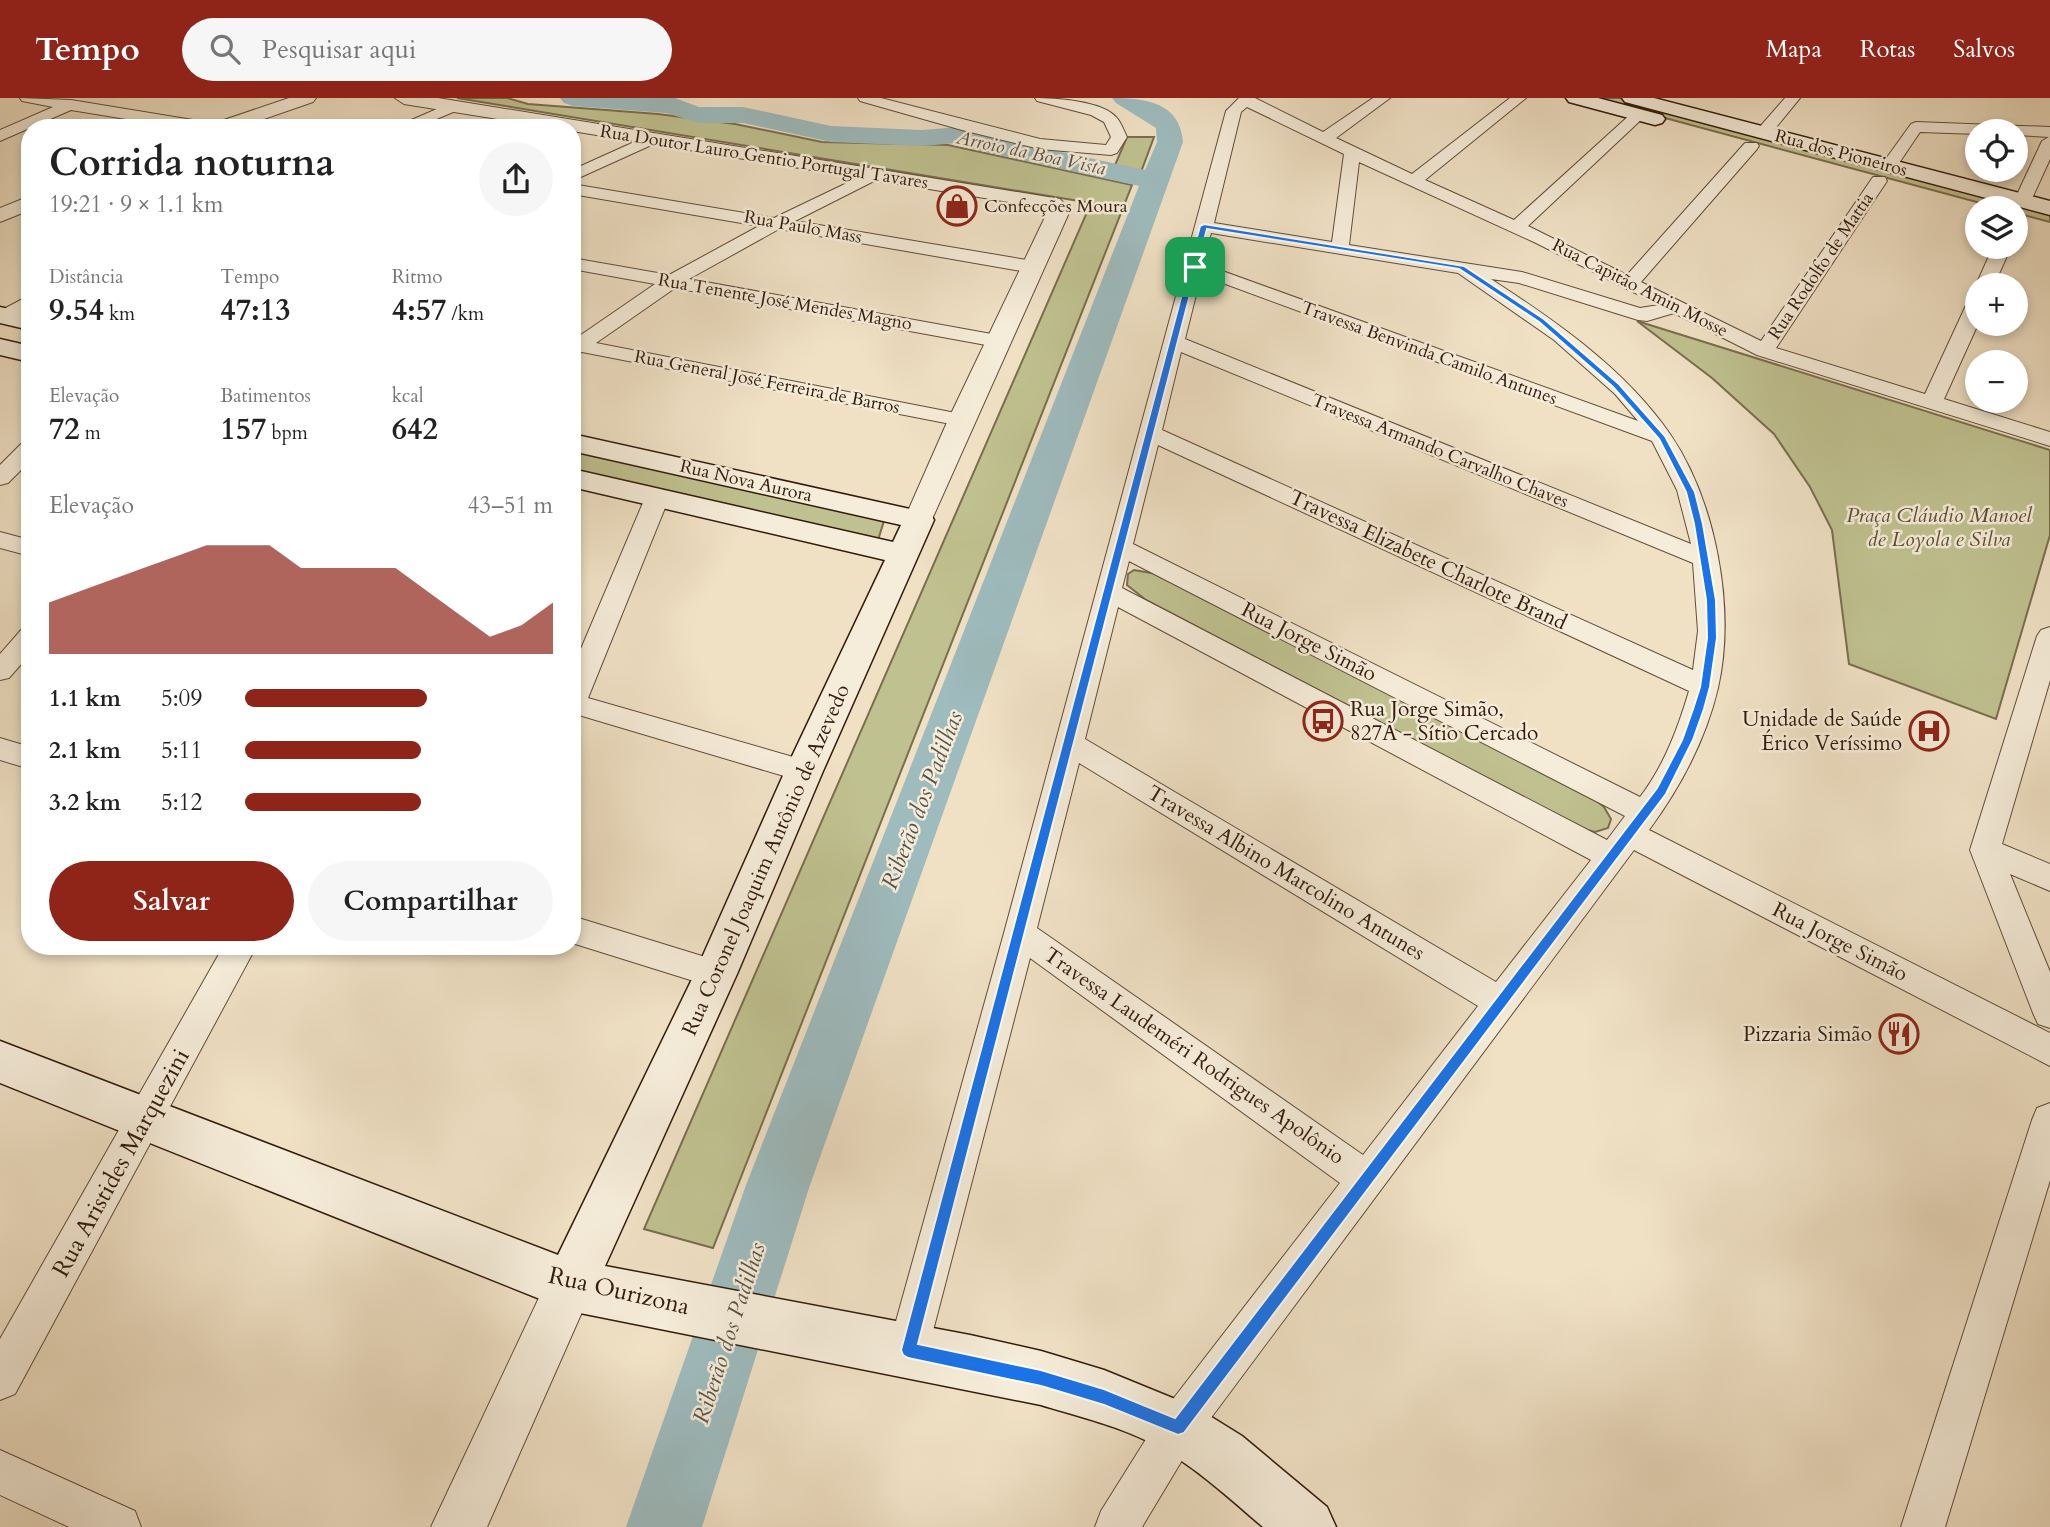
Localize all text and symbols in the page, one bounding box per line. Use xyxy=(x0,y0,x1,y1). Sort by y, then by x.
search box xyxy=(182,18,672,81)
text: Tempo xyxy=(35,27,140,72)
icon: search xyxy=(206,30,244,68)
text: Pesquisar aqui xyxy=(262,32,416,67)
text: Mapa xyxy=(1766,33,1822,66)
text: Rotas xyxy=(1860,33,1915,66)
text: Salvos xyxy=(1953,33,2015,66)
street label: Rua Doutor Lauro Gentio Portugal Tavares xyxy=(598,119,930,195)
map controls xyxy=(1965,119,2028,413)
button: locate xyxy=(1965,119,2028,182)
street label: Rua dos Pioneiros xyxy=(1772,123,1910,183)
water label: Arroio da Boa Vista xyxy=(953,124,1108,182)
text: Corrida noturna xyxy=(49,137,335,189)
button: share xyxy=(479,142,553,216)
shop icon: Confecções Moura xyxy=(936,185,978,227)
street label: Rua Rodolfo de Mattia xyxy=(1762,187,1880,345)
text: 19:21 · 9 × 1.1 km xyxy=(49,189,223,220)
place label: Confecções Moura xyxy=(984,194,1128,219)
button: layers xyxy=(1965,196,2028,259)
street label: Rua Paulo Mass xyxy=(742,204,864,250)
street label: Rua Capitão Amin Mosse xyxy=(1548,233,1732,343)
pin xyxy=(1165,237,1225,297)
icon: arrive xyxy=(1176,248,1214,286)
text: Distância xyxy=(49,264,123,290)
text: Tempo xyxy=(220,264,279,290)
text: Ritmo xyxy=(392,264,443,290)
street label: Rua Tenente José Mendes Magno xyxy=(656,267,914,337)
button: + xyxy=(1965,273,2028,336)
text: 9.54 xyxy=(49,290,104,331)
text: 47:13 xyxy=(220,290,291,331)
text: 4:57 xyxy=(392,290,446,331)
street label: Travessa Benvinda Camilo Antunes xyxy=(1298,295,1560,411)
text: km xyxy=(104,301,135,327)
text: /km xyxy=(446,301,484,327)
street label: Rua General José Ferreira de Barros xyxy=(632,344,902,420)
button: − xyxy=(1965,350,2028,413)
text: Elevação xyxy=(49,383,119,409)
text: Batimentos xyxy=(220,383,311,409)
text: kcal xyxy=(392,383,424,409)
street label: Travessa Armando Carvalho Chaves xyxy=(1308,388,1572,514)
text: 72 xyxy=(49,409,80,450)
text: 157 xyxy=(220,409,266,450)
text: 642 xyxy=(392,409,438,450)
text: m xyxy=(80,420,101,446)
text: bpm xyxy=(266,420,308,446)
street label: Rua Nova Aurora xyxy=(677,454,815,508)
street label: Travessa Elizabete Charlote Brand xyxy=(1284,483,1572,637)
text: Elevação xyxy=(49,490,134,521)
text: 43–51 m xyxy=(468,490,553,521)
park label: Praça Cláudio Manoel de Loyola e Silva xyxy=(1846,501,2033,554)
street label: Rua Jorge Simão xyxy=(1236,595,1382,689)
street label: Rua Coronel Joaquim Antônio de Azevedo xyxy=(675,680,857,1040)
text: 1.1 km xyxy=(49,683,121,714)
text: 5:09 xyxy=(161,683,202,714)
place label: Rua Jorge Simão, 827A - Sítio Cercado xyxy=(1350,695,1538,748)
bus stop icon: Rua Jorge Simão, 827A - Sítio Cercado xyxy=(1302,700,1344,742)
place label: Unidade de Saúde Érico Veríssimo xyxy=(1742,705,1902,758)
water label: Riberão dos Padilhas xyxy=(874,706,970,894)
hospital icon: Unidade de Saúde Érico Veríssimo xyxy=(1908,710,1950,752)
text: 2.1 km xyxy=(49,735,121,766)
text: 5:11 xyxy=(161,735,202,766)
street label: Travessa Albino Marcolino Antunes xyxy=(1142,779,1430,967)
text: 3.2 km xyxy=(49,787,121,818)
text: 5:12 xyxy=(161,787,202,818)
button: Salvar xyxy=(49,861,294,941)
button: Compartilhar xyxy=(308,861,553,941)
street label: Rua Jorge Simão xyxy=(1767,895,1913,989)
street label: Travessa Laudeméri Rodrigues Apolônio xyxy=(1038,941,1350,1171)
restaurant icon: Pizzaria Simão xyxy=(1878,1013,1920,1055)
place label: Pizzaria Simão xyxy=(1743,1020,1872,1049)
street label: Rua Aristides Marquezini xyxy=(44,1043,198,1283)
water label: Riberão dos Padilhas xyxy=(685,1238,773,1427)
street label: Rua Ourizona xyxy=(545,1259,693,1323)

